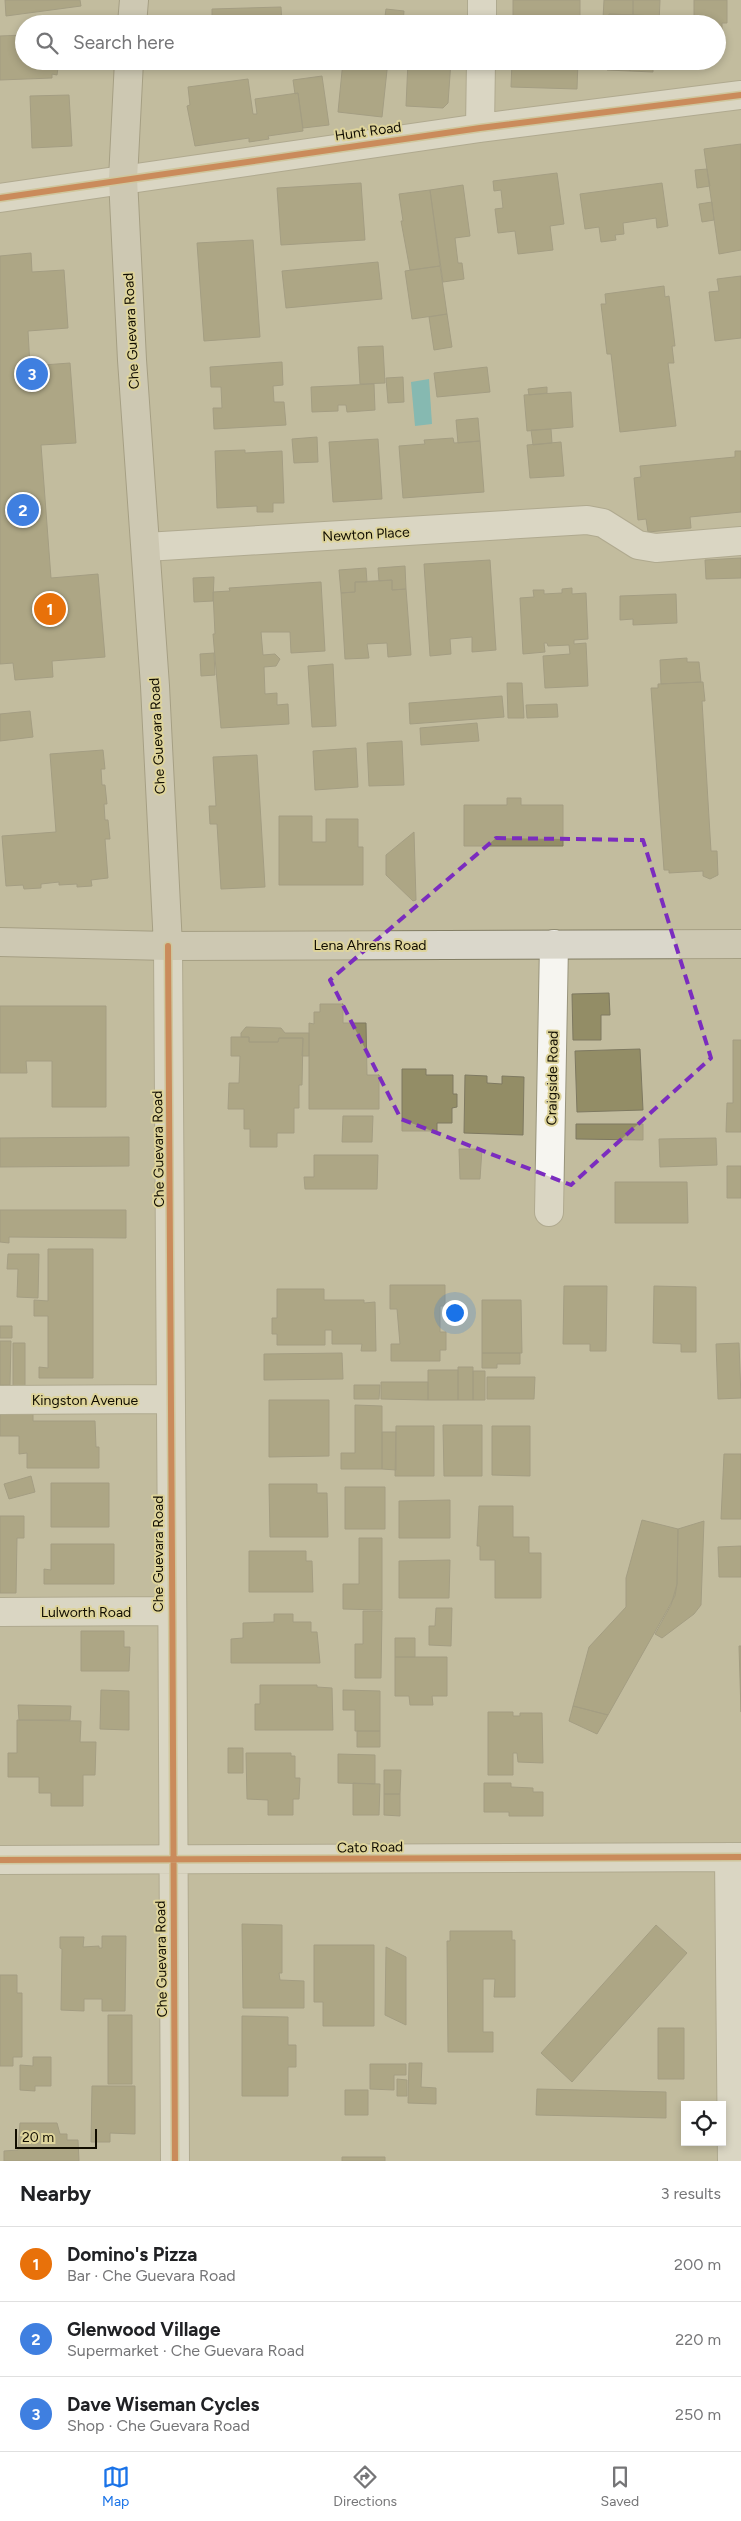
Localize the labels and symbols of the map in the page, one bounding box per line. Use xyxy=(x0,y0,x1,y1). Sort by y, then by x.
street label: Hunt Road xyxy=(334,118,402,145)
street label: Che Guevara Road xyxy=(120,272,143,390)
pin: 3 xyxy=(16,355,48,393)
pin: 2 xyxy=(7,491,39,529)
street label: Newton Place xyxy=(322,524,410,545)
pin: 1 xyxy=(34,590,66,628)
street label: Che Guevara Road xyxy=(146,677,169,795)
street label: Lena Ahrens Road xyxy=(313,937,427,954)
street label: Craigside Road xyxy=(543,1030,562,1126)
street label: Che Guevara Road xyxy=(149,1090,168,1207)
your location xyxy=(442,1300,468,1326)
street label: Kingston Avenue xyxy=(32,1392,139,1409)
street label: Che Guevara Road xyxy=(150,1496,167,1612)
street label: Lulworth Road xyxy=(41,1604,131,1621)
street label: Cato Road xyxy=(337,1838,403,1857)
street label: Che Guevara Road xyxy=(152,1900,171,2017)
scale bar xyxy=(15,2126,98,2149)

